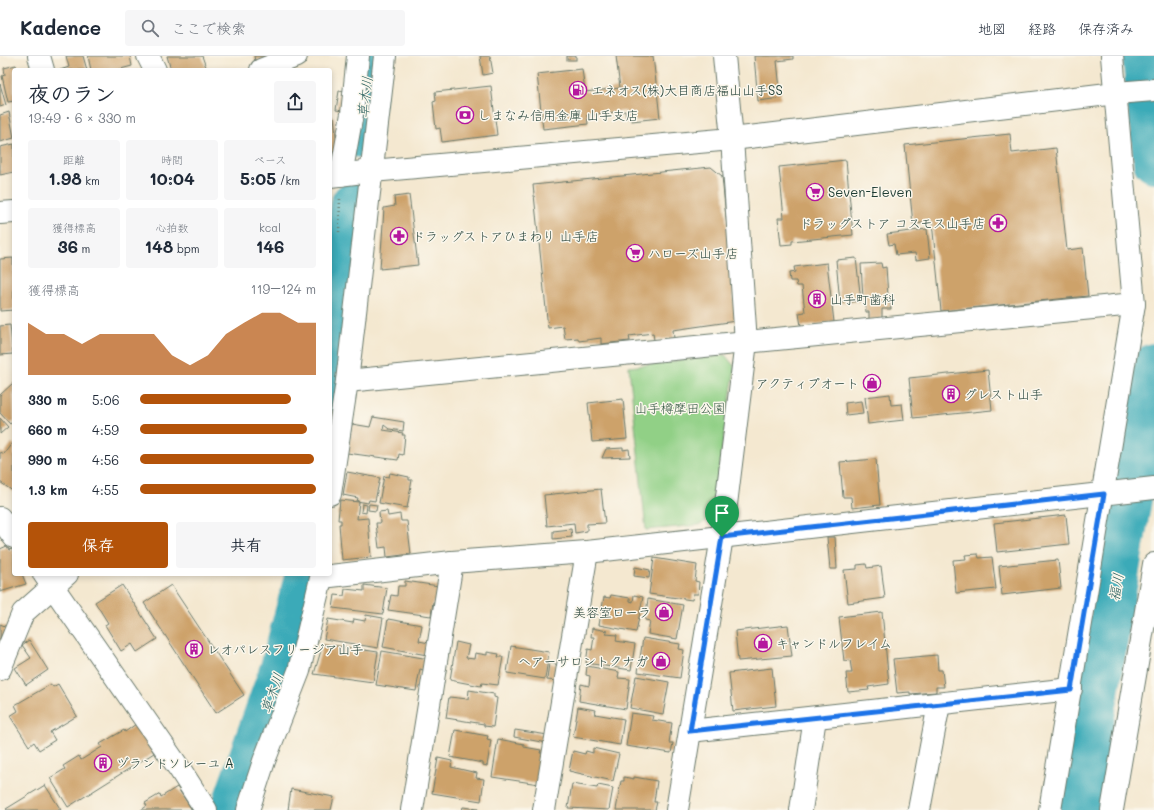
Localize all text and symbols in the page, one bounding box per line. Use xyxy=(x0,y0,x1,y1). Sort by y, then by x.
search box xyxy=(125,10,405,46)
text: Kadence xyxy=(20,15,101,40)
icon: search xyxy=(139,17,161,39)
text: ここで検索 xyxy=(171,18,246,38)
text: 地図 xyxy=(978,19,1006,38)
text: 経路 xyxy=(1028,19,1056,38)
text: 保存済み xyxy=(1078,19,1134,38)
water label: 草木川 xyxy=(353,75,376,119)
text: 夜のラン xyxy=(28,79,116,108)
fuel station icon: エネオス(株)大目商店福山山手SS xyxy=(568,80,588,100)
button: share xyxy=(274,81,316,123)
place label: エネオス(株)大目商店福山山手SS xyxy=(591,81,783,98)
bank icon: しまなみ信用金庫 山手支店 xyxy=(455,105,475,125)
place label: しまなみ信用金庫 山手支店 xyxy=(478,106,638,123)
text: 19:49 · 6 × 330 m xyxy=(28,109,136,126)
text: 距離 xyxy=(63,152,85,167)
text: 時間 xyxy=(161,152,183,167)
text: ペース xyxy=(254,152,286,167)
text: 1.98 xyxy=(48,167,82,189)
text: 10:04 xyxy=(149,167,195,189)
text: 5:05 xyxy=(240,167,276,189)
text: km xyxy=(82,173,100,188)
text: /km xyxy=(276,173,300,188)
supermarket icon: Seven-Eleven xyxy=(805,182,825,202)
place label: Seven-Eleven xyxy=(828,183,912,200)
pharmacy icon: ドラッグストア コスモス山手店 xyxy=(988,213,1008,233)
place label: ドラッグストア コスモス山手店 xyxy=(799,214,985,231)
text: 獲得標高 xyxy=(52,220,96,235)
text: 心拍数 xyxy=(156,220,189,235)
text: kcal xyxy=(259,220,281,235)
pharmacy icon: ドラッグストアひまわり 山手店 xyxy=(389,226,409,246)
place label: ドラッグストアひまわり 山手店 xyxy=(412,227,598,244)
text: 36 xyxy=(58,235,78,257)
text: 148 xyxy=(145,235,173,257)
text: 146 xyxy=(256,235,284,257)
text: m xyxy=(78,241,90,256)
text: bpm xyxy=(173,241,199,256)
supermarket icon: ハローズ山手店 xyxy=(625,243,645,263)
place label: ハローズ山手店 xyxy=(648,244,738,261)
text: 119–124 m xyxy=(251,280,316,297)
text: 獲得標高 xyxy=(28,281,80,298)
building icon: 山手町歯科 xyxy=(807,289,827,309)
place label: 山手町歯科 xyxy=(830,290,895,307)
shop icon: アクティブオート xyxy=(862,373,882,393)
place label: アクティブオート xyxy=(756,374,859,391)
building icon: グレスト山手 xyxy=(941,384,961,404)
place label: グレスト山手 xyxy=(964,385,1043,402)
text: 330 m xyxy=(28,391,67,408)
text: 5:06 xyxy=(92,391,119,408)
park label: 山手樽摩田公園 xyxy=(634,399,726,416)
text: 660 m xyxy=(28,421,67,438)
text: 4:59 xyxy=(92,421,119,438)
text: 990 m xyxy=(28,451,67,468)
text: 4:56 xyxy=(92,451,119,468)
text: 1.3 km xyxy=(28,481,68,498)
text: 4:55 xyxy=(92,481,119,498)
pin xyxy=(705,496,739,537)
icon: arrive xyxy=(711,502,733,524)
button: 保存 xyxy=(28,522,168,568)
button: 共有 xyxy=(176,522,316,568)
water label: 福川 xyxy=(1104,571,1127,602)
shop icon: 美容室ローラ xyxy=(654,602,674,622)
place label: 美容室ローラ xyxy=(573,603,651,620)
shop icon: キャンドルフレイム xyxy=(753,633,773,653)
place label: キャンドルフレイム xyxy=(776,634,892,651)
building icon: レオパレスフリージア山手 xyxy=(184,639,204,659)
place label: レオパレスフリージア山手 xyxy=(207,640,364,657)
shop icon: ヘアーサロントクナガ xyxy=(651,651,671,671)
place label: ヘアーサロントクナガ xyxy=(518,652,648,669)
water label: 草木川 xyxy=(256,670,287,716)
building icon: ヅランドソレーユ A xyxy=(93,753,113,773)
place label: ヅランドソレーユ A xyxy=(116,754,234,771)

